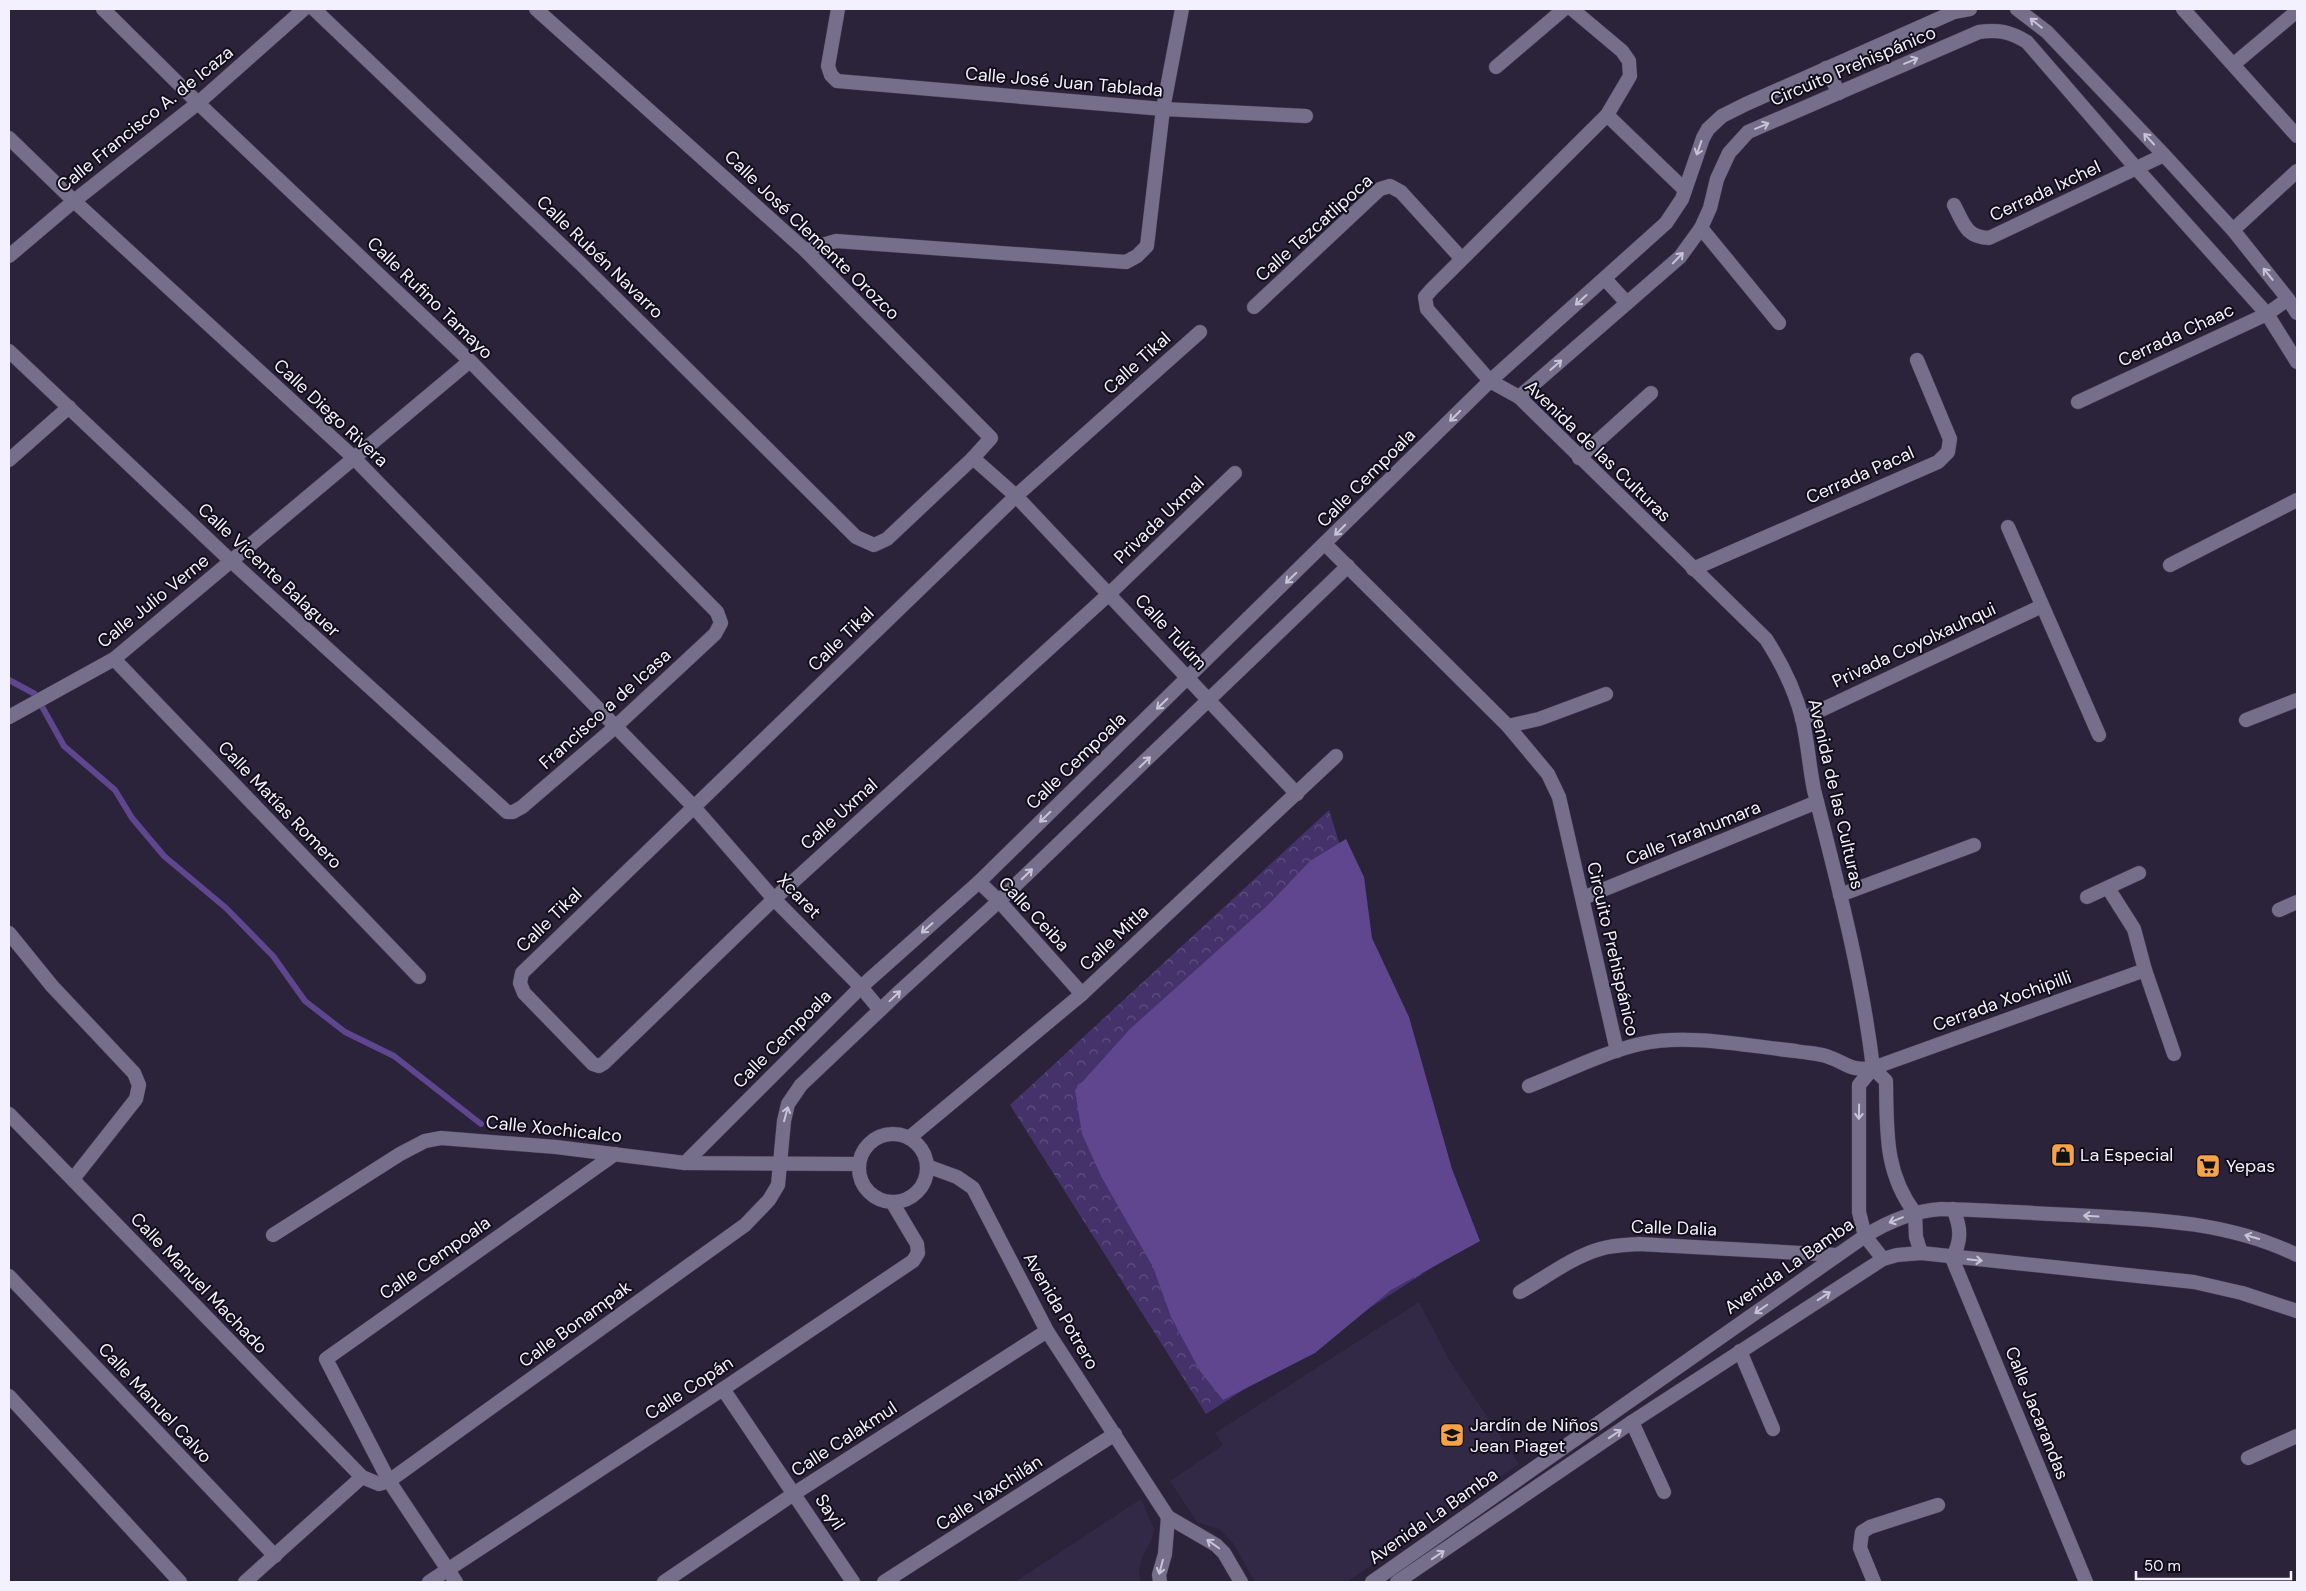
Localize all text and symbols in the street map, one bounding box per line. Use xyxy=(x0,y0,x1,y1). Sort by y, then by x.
one-way arrow xyxy=(2030,17,2043,28)
street label: Circuito Prehispánico xyxy=(1766,20,1940,112)
street label: Calle Francisco A. de Icaza xyxy=(52,40,238,198)
one-way arrow xyxy=(1904,56,1919,65)
street label: Calle José Juan Tablada xyxy=(964,61,1164,103)
one-way arrow xyxy=(1754,120,1769,130)
one-way arrow xyxy=(2143,133,2155,146)
one-way arrow xyxy=(1694,140,1703,155)
street label: Calle José Clemente Orozco xyxy=(719,145,905,325)
street label: Cerrada Ixchel xyxy=(1986,155,2104,227)
street label: Calle Tezcatlipoca xyxy=(1250,169,1378,287)
street label: Calle Rubén Navarro xyxy=(531,190,669,324)
street label: Calle Rufino Tamayo xyxy=(362,231,498,365)
one-way arrow xyxy=(1672,252,1684,264)
one-way arrow xyxy=(2263,268,2274,281)
one-way arrow xyxy=(1574,294,1587,306)
street label: Cerrada Chaac xyxy=(2114,298,2238,372)
street label: Calle Tikal xyxy=(1098,326,1176,400)
street label: Calle Diego Rivera xyxy=(269,354,393,472)
one-way arrow xyxy=(1549,360,1562,371)
street label: Avenida de las Culturas xyxy=(1520,375,1676,527)
one-way arrow xyxy=(1449,410,1461,422)
street label: Calle Cempoala xyxy=(1311,423,1421,533)
street label: Cerrada Pacal xyxy=(1802,440,1918,510)
street label: Privada Uxmal xyxy=(1109,471,1209,569)
street label: Calle Vicente Balaguer xyxy=(193,498,346,643)
one-way arrow xyxy=(1333,524,1346,536)
street label: Calle Julio Verne xyxy=(92,549,214,653)
one-way arrow xyxy=(1284,572,1297,584)
street label: Calle Tulúm xyxy=(1130,589,1212,675)
street label: Privada Coyolxauhqui xyxy=(1828,596,2000,694)
street label: Calle Tikal xyxy=(803,602,879,676)
street label: Francisco a de Icasa xyxy=(534,643,676,775)
street label: Avenida de las Culturas xyxy=(1802,696,1870,892)
one-way arrow xyxy=(1156,698,1168,710)
street label: Calle Cempoala xyxy=(1021,707,1131,815)
street label: Calle Matías Romero xyxy=(213,736,347,874)
one-way arrow xyxy=(1139,756,1151,768)
street label: Calle Uxmal xyxy=(795,773,883,855)
street label: Calle Tarahumara xyxy=(1622,795,1764,871)
one-way arrow xyxy=(1039,811,1052,823)
street label: Circuito Prehispánico xyxy=(1581,860,1645,1038)
street label: Xcaret xyxy=(772,868,826,924)
one-way arrow xyxy=(1021,868,1034,880)
street label: Calle Ceiba xyxy=(993,871,1075,957)
street label: Calle Tikal xyxy=(511,883,587,957)
street label: Calle Mitla xyxy=(1074,900,1154,976)
one-way arrow xyxy=(920,922,933,934)
street label: Cerrada Xochipilli xyxy=(1929,965,2075,1037)
street label: Calle Cempoala xyxy=(727,984,837,1094)
one-way arrow xyxy=(889,990,901,1002)
one-way arrow xyxy=(1854,1104,1864,1120)
one-way arrow xyxy=(782,1106,791,1122)
street label: Calle Xochicalco xyxy=(485,1110,623,1148)
shop icon: La Especial xyxy=(2050,1142,2076,1168)
place label: La Especial xyxy=(2080,1143,2173,1167)
supermarket icon: Yepas xyxy=(2195,1153,2221,1179)
place label: Yepas xyxy=(2226,1154,2275,1178)
street label: Calle Manuel Machado xyxy=(125,1207,273,1359)
street label: Calle Cempoala xyxy=(375,1211,495,1305)
one-way arrow xyxy=(2084,1211,2100,1220)
street label: Avenida La Bamba xyxy=(1720,1212,1858,1320)
street label: Calle Dalia xyxy=(1631,1215,1717,1241)
one-way arrow xyxy=(1889,1216,1904,1225)
one-way arrow xyxy=(2244,1232,2260,1242)
street label: Avenida Potrero xyxy=(1018,1248,1104,1374)
one-way arrow xyxy=(1966,1255,1982,1265)
street label: Calle Bonampak xyxy=(514,1275,636,1373)
one-way arrow xyxy=(1817,1291,1831,1301)
one-way arrow xyxy=(1754,1304,1768,1314)
street label: Calle Manuel Calvo xyxy=(93,1337,217,1469)
street label: Calle Jacarandas xyxy=(1999,1343,2075,1483)
street label: Calle Copán xyxy=(640,1351,738,1425)
street label: Calle Calakmul xyxy=(786,1396,902,1482)
place label: Jardín de Niños Jean Piaget xyxy=(1470,1413,1599,1458)
school or university icon: Jardín de Niños Jean Piaget xyxy=(1439,1422,1465,1448)
one-way arrow xyxy=(1608,1428,1622,1439)
street label: Calle Yaxchilán xyxy=(931,1450,1047,1536)
street label: Avenida La Bamba xyxy=(1364,1462,1502,1570)
street label: Sayil xyxy=(810,1489,850,1535)
one-way arrow xyxy=(1206,1539,1220,1549)
scale bar xyxy=(2136,1548,2291,1580)
one-way arrow xyxy=(1430,1550,1444,1560)
text: 50 m xyxy=(2144,1556,2181,1576)
one-way arrow xyxy=(1156,1558,1165,1574)

